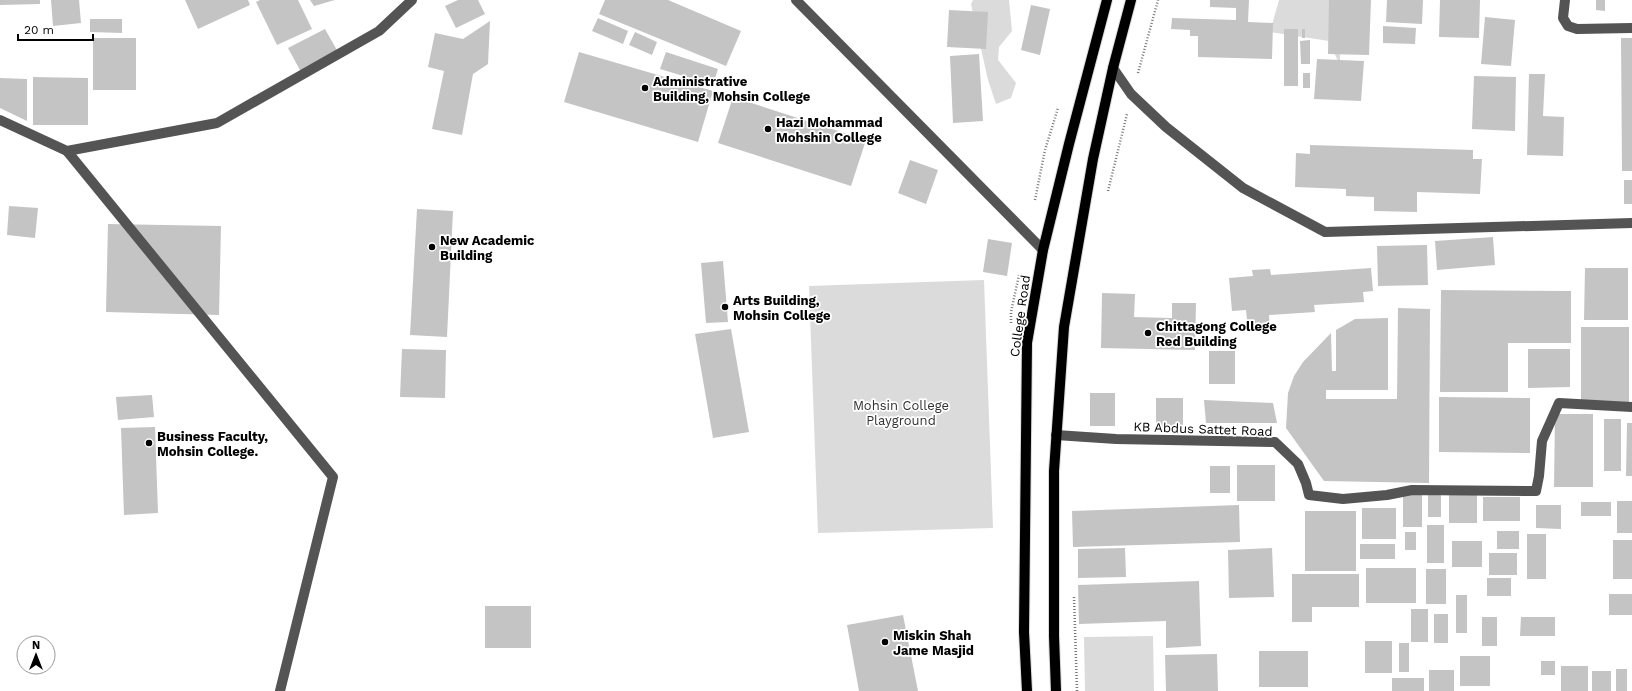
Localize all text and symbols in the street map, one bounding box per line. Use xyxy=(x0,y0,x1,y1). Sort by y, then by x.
scale bar xyxy=(18,16,93,42)
text: 20 m xyxy=(24,23,54,37)
place label: Administrative Building, Mohsin College xyxy=(653,74,811,104)
marker: Administrative Building, Mohsin College xyxy=(640,83,650,93)
place label: Hazi Mohammad Mohshin College xyxy=(776,115,883,145)
marker: Hazi Mohammad Mohshin College xyxy=(763,124,773,134)
place label: New Academic Building xyxy=(440,233,535,263)
marker: New Academic Building xyxy=(427,242,437,252)
street label: College Road xyxy=(1007,274,1033,358)
place label: Arts Building, Mohsin College xyxy=(733,293,831,323)
marker: Arts Building, Mohsin College xyxy=(720,302,730,312)
place label: Chittagong College Red Building xyxy=(1156,319,1277,349)
marker: Chittagong College Red Building xyxy=(1143,328,1153,338)
park label: Mohsin College Playground xyxy=(853,398,949,428)
street label: KB Abdus Sattet Road xyxy=(1133,419,1273,439)
place label: Business Faculty, Mohsin College. xyxy=(157,429,268,459)
marker: Business Faculty, Mohsin College. xyxy=(144,438,154,448)
place label: Miskin Shah Jame Masjid xyxy=(893,628,974,658)
north arrow xyxy=(16,635,56,675)
marker: Miskin Shah Jame Masjid xyxy=(880,637,890,647)
text: N xyxy=(32,639,40,652)

